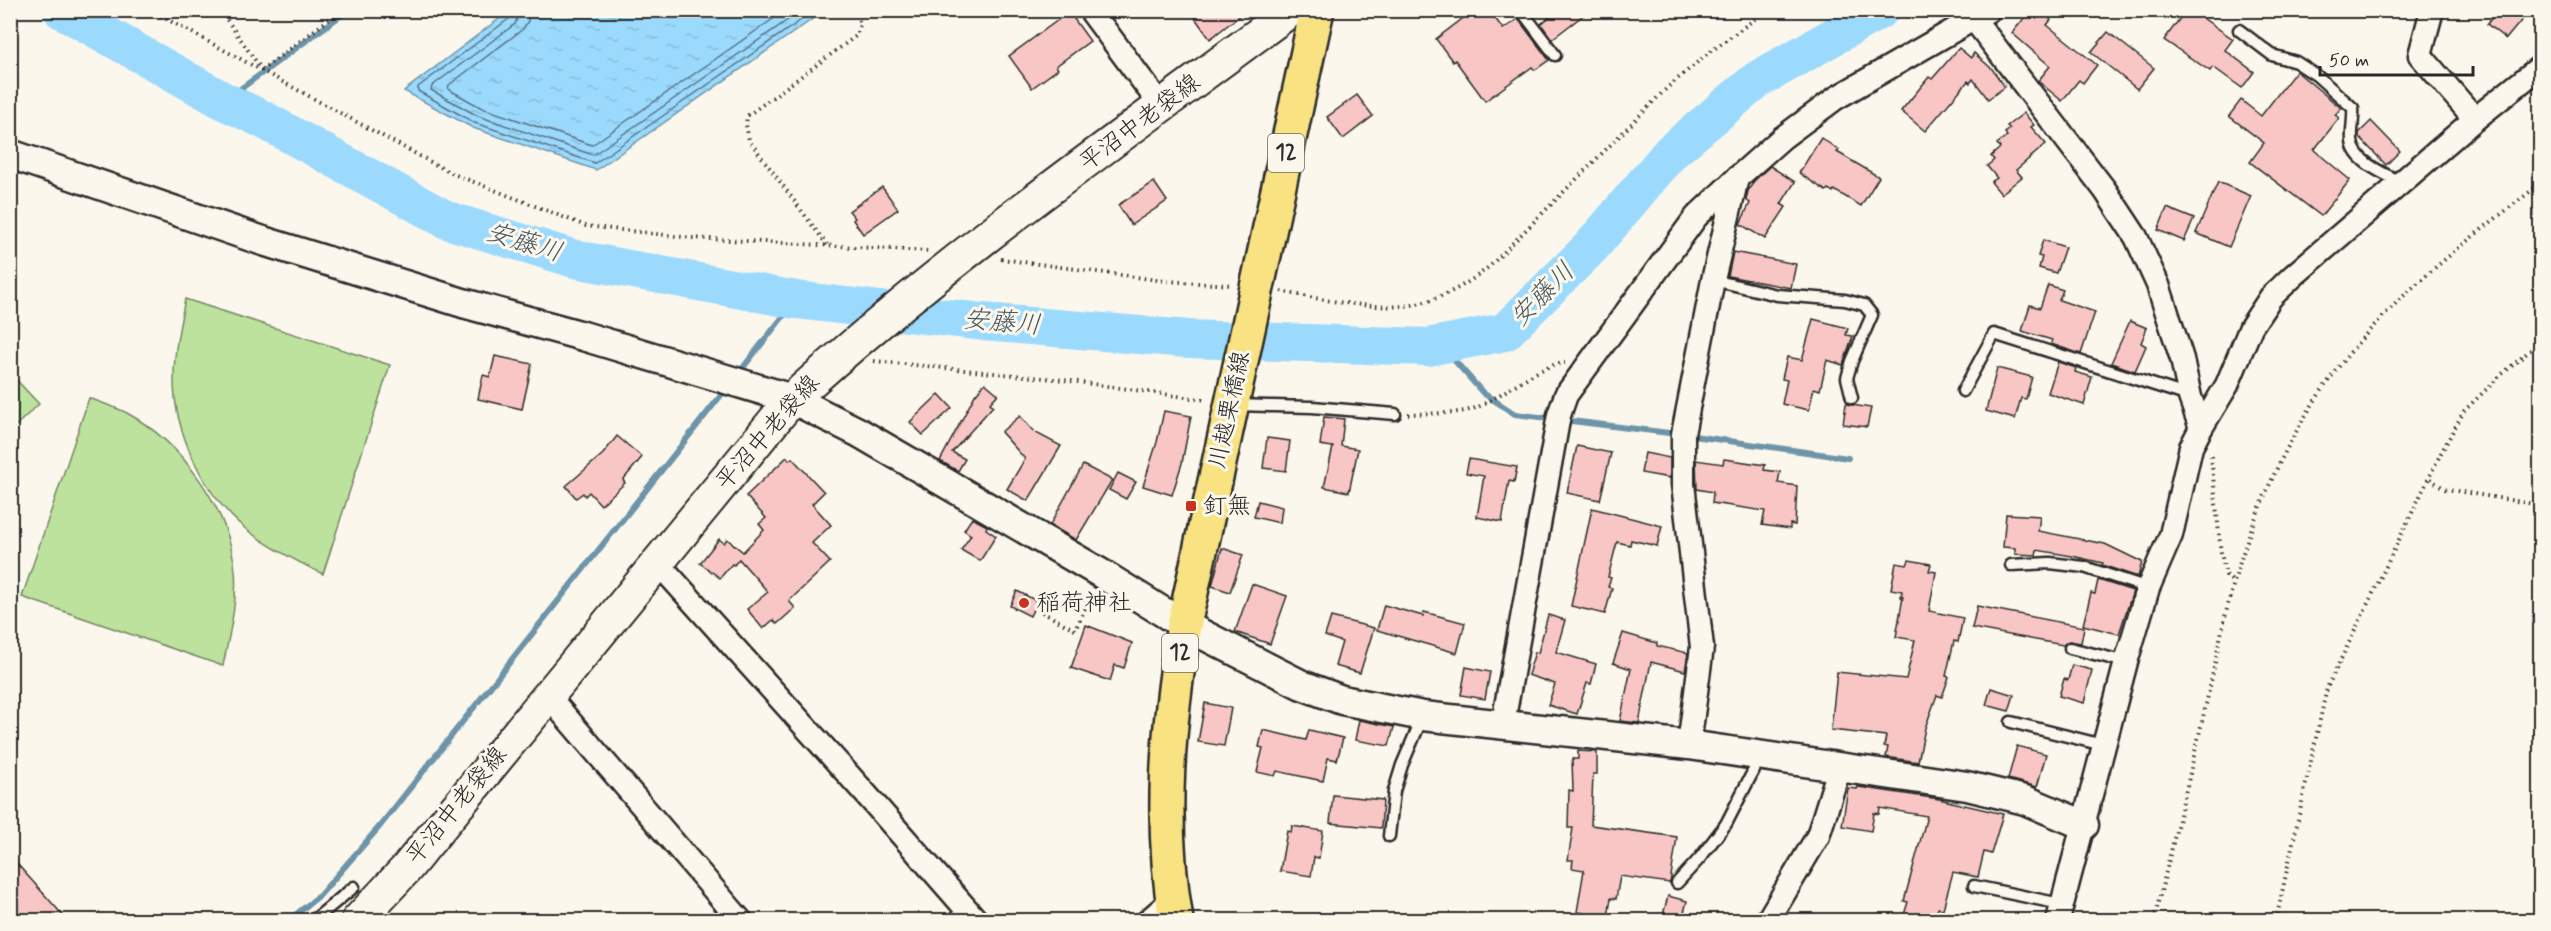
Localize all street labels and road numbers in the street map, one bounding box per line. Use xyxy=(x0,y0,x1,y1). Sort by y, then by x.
street label: 平沼中老袋線 xyxy=(1073,67,1207,179)
road number: 12 xyxy=(1268,134,1304,172)
street label: 川越栗橋線 xyxy=(1202,348,1258,472)
street label: 平沼中老袋線 xyxy=(709,368,827,498)
road number: 12 xyxy=(1162,634,1198,672)
street label: 平沼中老袋線 xyxy=(400,740,514,872)

